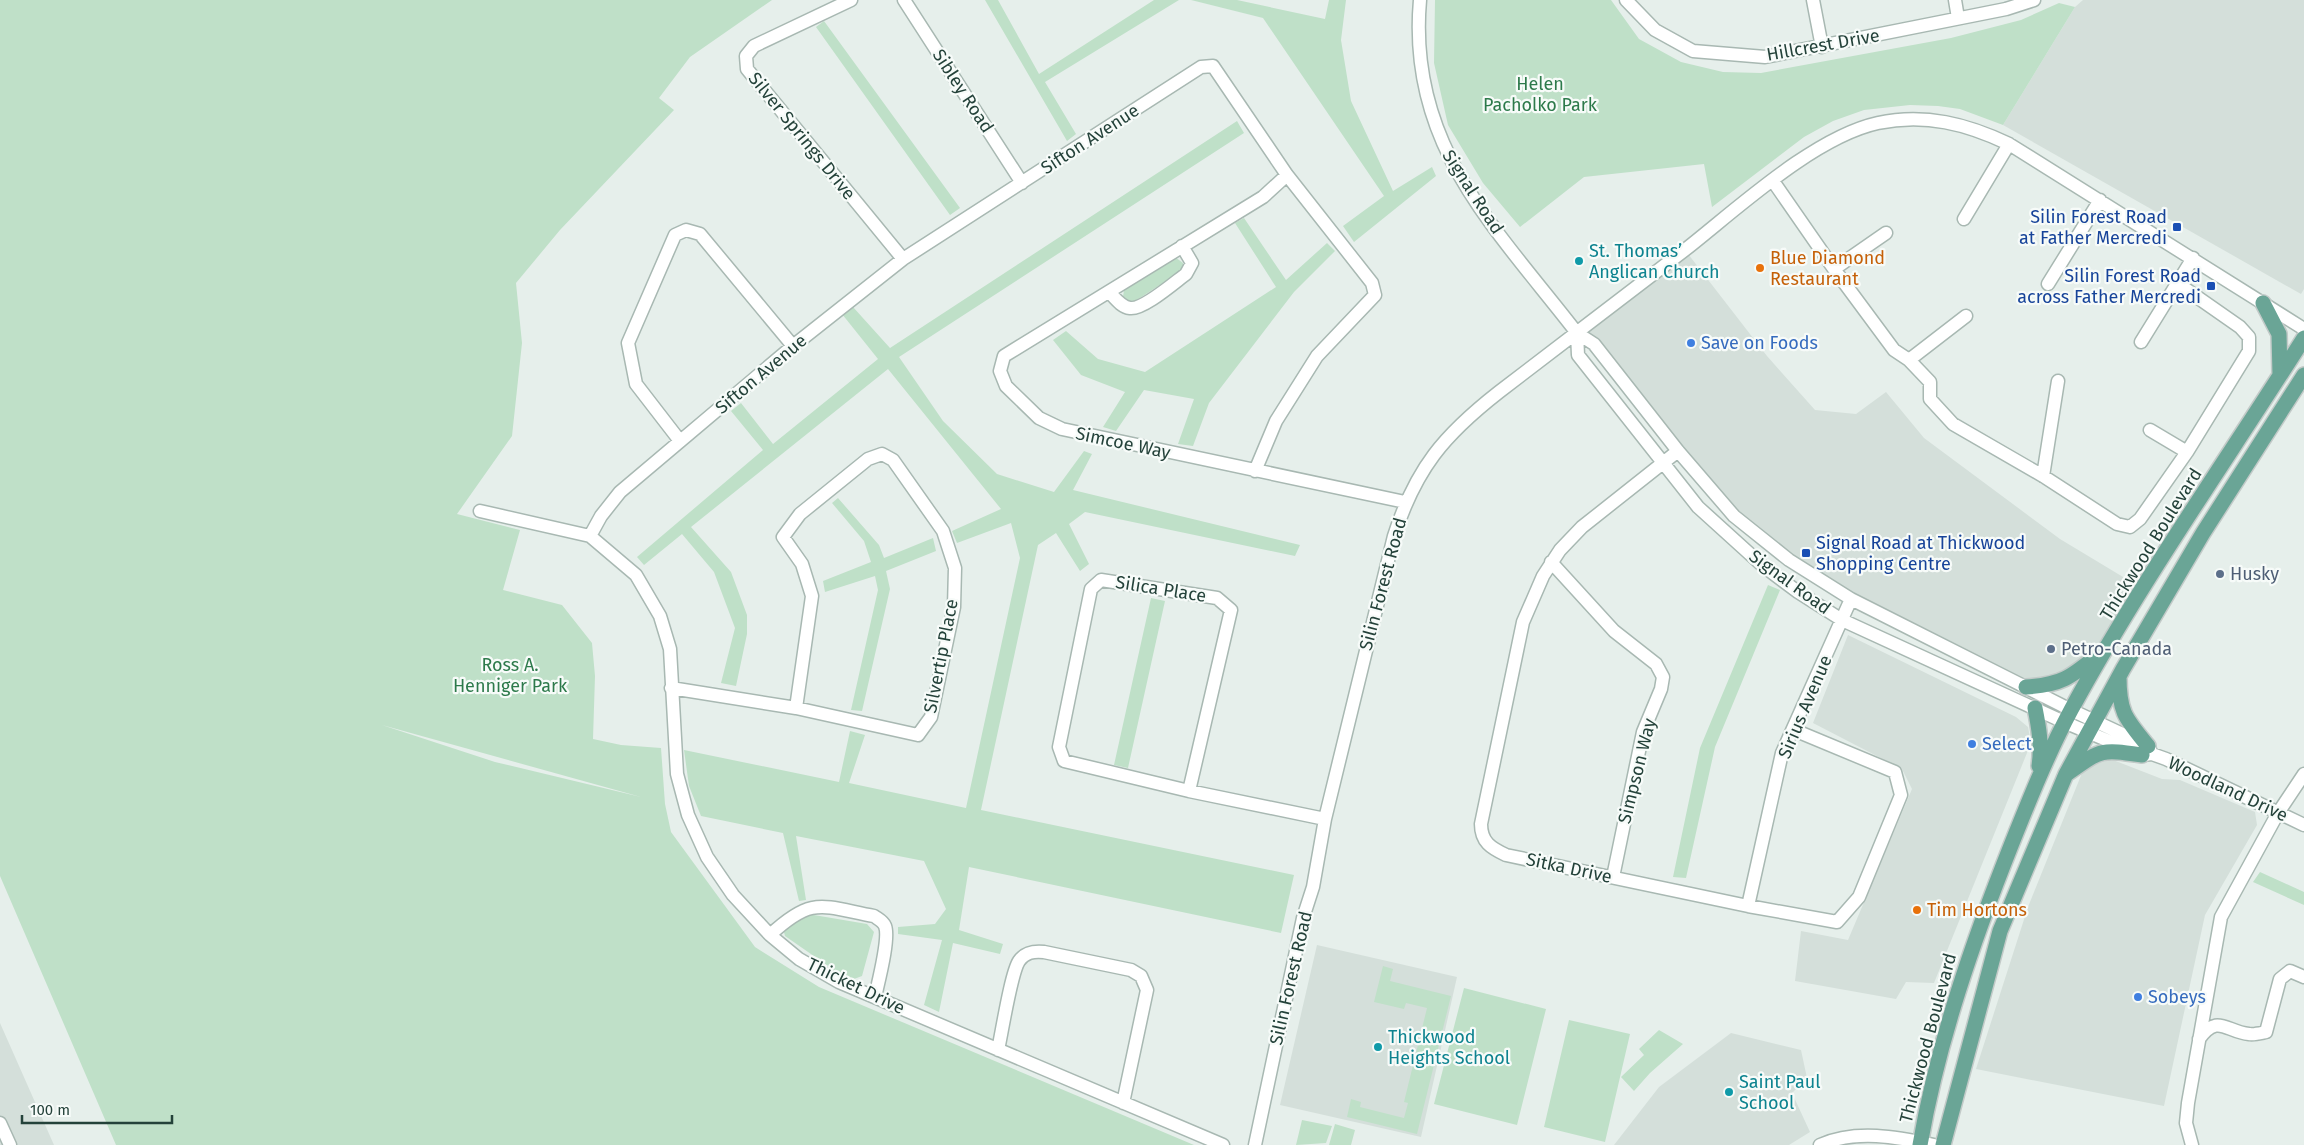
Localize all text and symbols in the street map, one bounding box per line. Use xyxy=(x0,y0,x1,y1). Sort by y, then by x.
street label: Hillcrest Drive xyxy=(1765,24,1881,66)
street label: Sibley Road xyxy=(928,45,998,137)
street label: Silver Springs Drive xyxy=(744,68,860,204)
park label: Helen Pacholko Park xyxy=(1483,73,1598,116)
street label: Sifton Avenue xyxy=(1037,99,1143,179)
street label: Signal Road xyxy=(1438,146,1508,238)
place label: Silin Forest Road at Father Mercredi xyxy=(2019,206,2167,249)
marker: Silin Forest Road at Father Mercredi xyxy=(2171,221,2183,233)
place label: St. Thomas’ Anglican Church xyxy=(1589,240,1720,283)
place label: Blue Diamond Restaurant xyxy=(1770,247,1885,290)
marker: St. Thomas’ Anglican Church xyxy=(1573,255,1585,267)
marker: Blue Diamond Restaurant xyxy=(1754,262,1766,274)
place label: Silin Forest Road across Father Mercredi xyxy=(2017,265,2201,308)
marker: Silin Forest Road across Father Mercredi xyxy=(2205,280,2217,292)
street label: Sifton Avenue xyxy=(711,329,811,419)
place label: Save on Foods xyxy=(1701,332,1818,354)
marker: Save on Foods xyxy=(1685,337,1697,349)
street label: Simcoe Way xyxy=(1074,422,1173,464)
street label: Thickwood Boulevard xyxy=(2095,464,2207,624)
street label: Silin Forest Road xyxy=(1355,515,1411,653)
place label: Signal Road at Thickwood Shopping Centre xyxy=(1816,532,2025,575)
street label: Signal Road xyxy=(1745,545,1835,619)
marker: Signal Road at Thickwood Shopping Centre xyxy=(1800,547,1812,559)
place label: Husky xyxy=(2230,563,2279,585)
marker: Husky xyxy=(2214,568,2226,580)
street label: Silica Place xyxy=(1114,571,1208,607)
street label: Silvertip Place xyxy=(919,597,963,715)
place label: Petro-Canada xyxy=(2061,638,2172,660)
marker: Petro-Canada xyxy=(2045,643,2057,655)
street label: Sirius Avenue xyxy=(1773,652,1837,762)
park label: Ross A. Henniger Park xyxy=(453,654,568,697)
street label: Simpson Way xyxy=(1613,716,1661,826)
place label: Select xyxy=(1982,733,2032,755)
marker: Select xyxy=(1966,738,1978,750)
street label: Woodland Drive xyxy=(2165,752,2291,826)
street label: Sitka Drive xyxy=(1524,848,1614,888)
place label: Tim Hortons xyxy=(1927,899,2027,921)
marker: Tim Hortons xyxy=(1911,904,1923,916)
street label: Silin Forest Road xyxy=(1265,909,1317,1047)
street label: Thickwood Boulevard xyxy=(1895,951,1961,1125)
street label: Thicket Drive xyxy=(804,953,908,1019)
place label: Sobeys xyxy=(2148,986,2206,1008)
marker: Sobeys xyxy=(2132,991,2144,1003)
place label: Thickwood Heights School xyxy=(1388,1026,1510,1069)
marker: Thickwood Heights School xyxy=(1372,1041,1384,1053)
place label: Saint Paul School xyxy=(1739,1071,1821,1114)
marker: Saint Paul School xyxy=(1723,1086,1735,1098)
scale bar xyxy=(22,1092,172,1124)
text: 100 m xyxy=(30,1101,70,1119)

